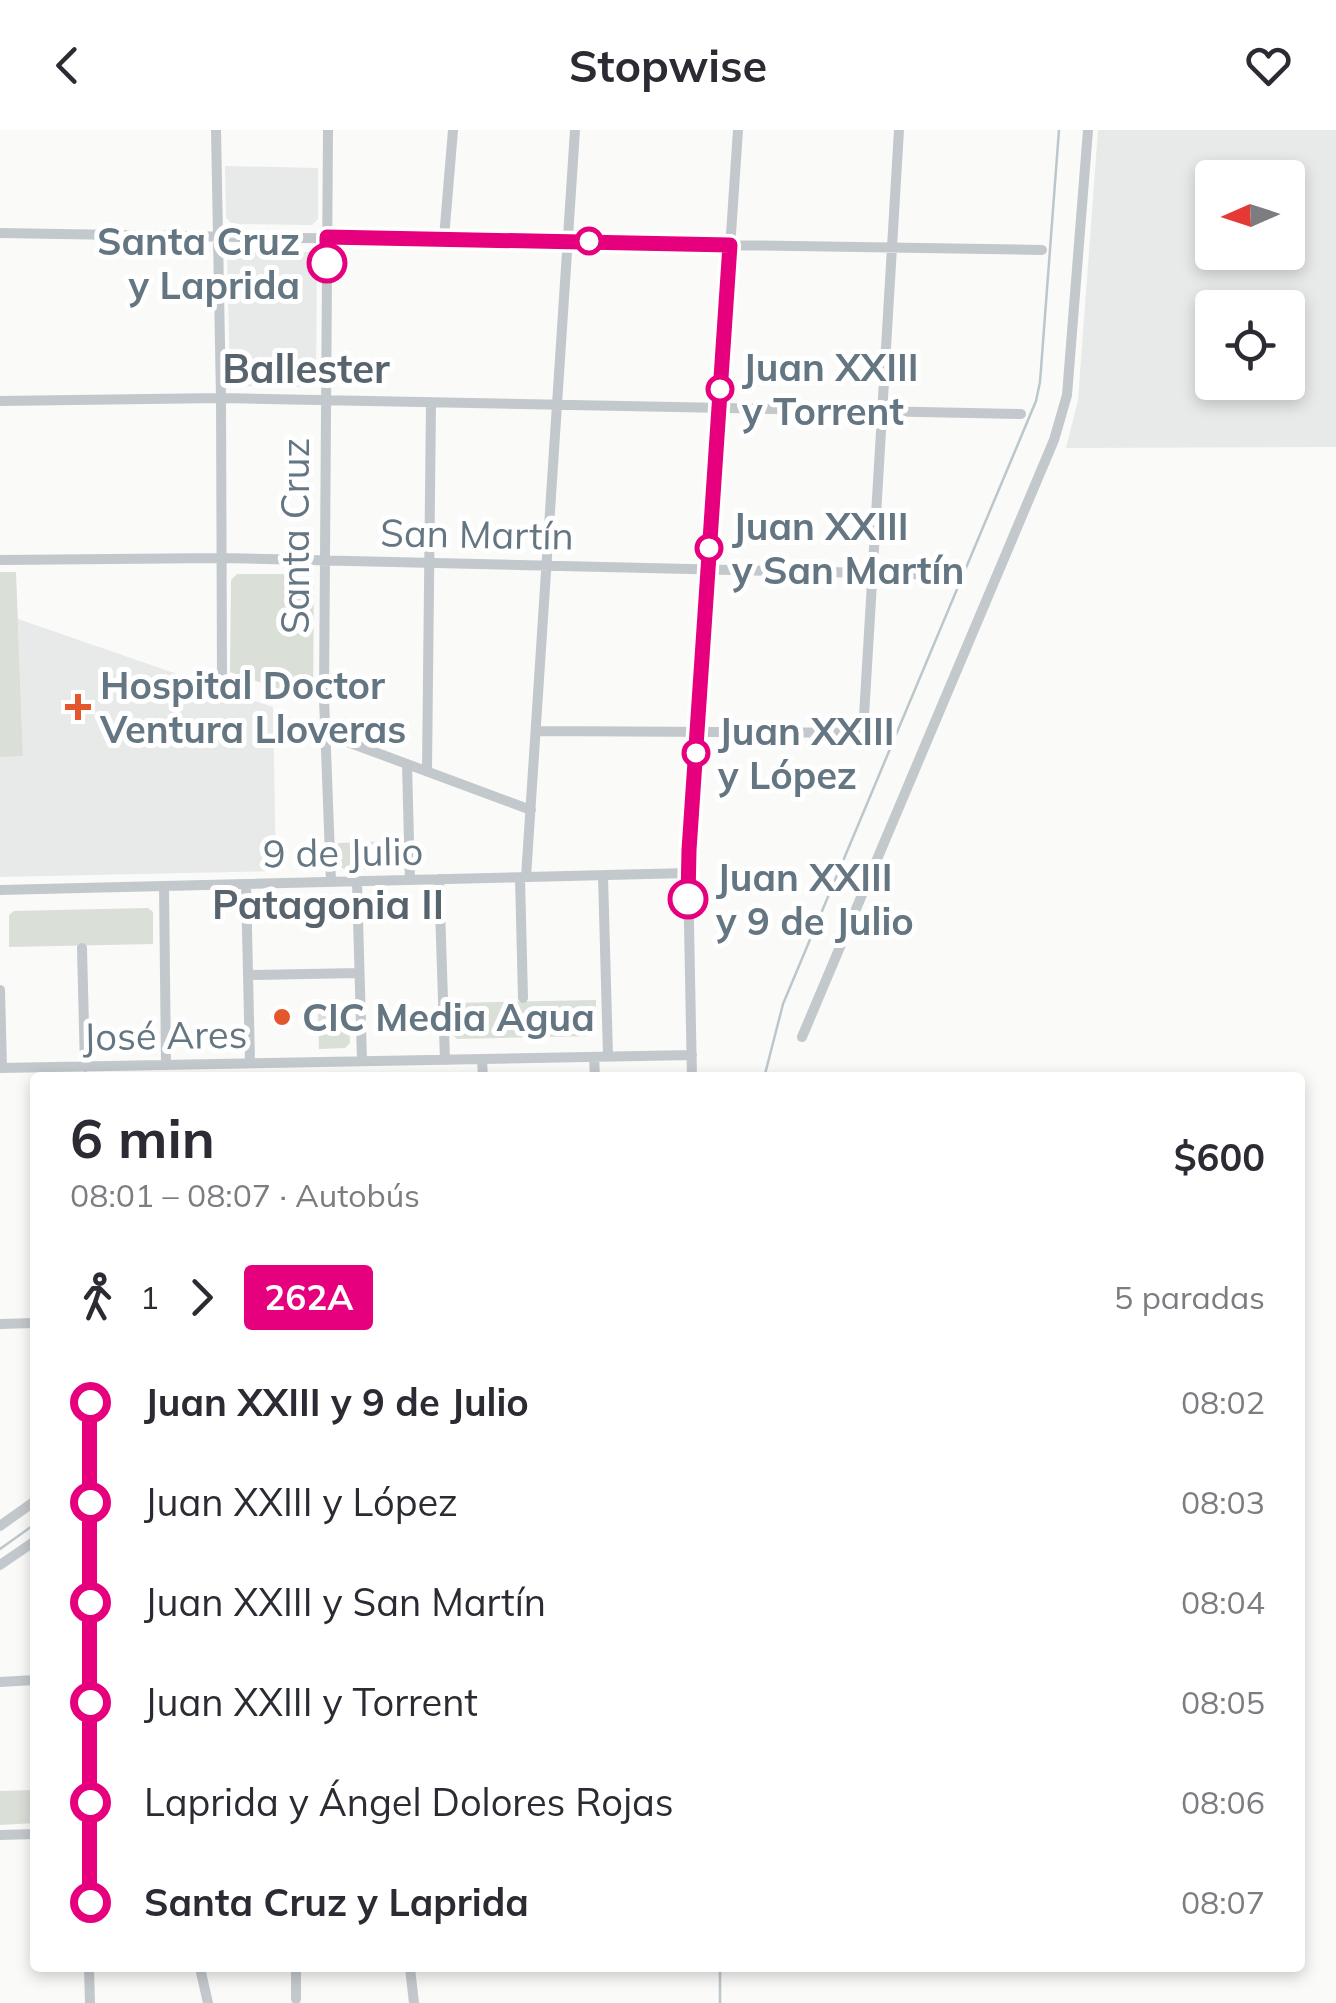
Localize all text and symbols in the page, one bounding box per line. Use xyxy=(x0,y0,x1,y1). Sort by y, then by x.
text: Stopwise xyxy=(569,37,767,93)
icon: back xyxy=(40,38,95,93)
icon: heart xyxy=(1241,38,1296,93)
north arrow xyxy=(1195,160,1305,270)
map controls xyxy=(1195,160,1305,400)
place label: Santa Cruz y Laprida xyxy=(97,217,300,309)
unlabelled marker xyxy=(576,228,602,254)
marker: Santa Cruz y Laprida xyxy=(308,244,346,282)
button: locate xyxy=(1195,290,1305,400)
district label: Ballester xyxy=(222,343,390,393)
place label: Juan XXIII y Torrent xyxy=(741,343,919,435)
marker: Juan XXIII y Torrent xyxy=(707,376,733,402)
street label: Santa Cruz xyxy=(271,438,319,634)
place label: Juan XXIII y San Martín xyxy=(731,502,964,594)
street label: San Martín xyxy=(380,508,574,560)
marker: Juan XXIII y San Martín xyxy=(696,535,722,561)
place label: Hospital Doctor Ventura Lloveras xyxy=(99,661,406,753)
marker: Hospital Doctor Ventura Lloveras xyxy=(65,694,91,720)
place label: Juan XXIII y López xyxy=(717,707,895,799)
marker: Juan XXIII y López xyxy=(683,740,709,766)
street label: 9 de Julio xyxy=(262,827,424,877)
place label: Juan XXIII y 9 de Julio xyxy=(715,853,914,945)
district label: Patagonia II xyxy=(212,879,444,929)
marker: Juan XXIII y 9 de Julio xyxy=(669,880,707,918)
place label: CIC Media Agua xyxy=(302,993,595,1041)
marker: CIC Media Agua xyxy=(271,1006,293,1028)
street label: José Ares xyxy=(82,1010,248,1060)
text: 6 min xyxy=(70,1103,215,1172)
text: $600 xyxy=(1174,1133,1265,1181)
text: 08:01 – 08:07 · Autobús xyxy=(70,1175,420,1215)
icon: walk xyxy=(70,1270,125,1325)
icon: forward xyxy=(174,1270,229,1325)
text: 262A xyxy=(264,1275,353,1319)
text: 1 xyxy=(140,1277,159,1317)
text: 5 paradas xyxy=(1114,1277,1265,1317)
text: Juan XXIII y 9 de Julio xyxy=(144,1378,529,1426)
text: 08:02 xyxy=(1181,1382,1265,1422)
text: Juan XXIII y López xyxy=(144,1478,458,1526)
text: 08:03 xyxy=(1181,1482,1265,1522)
text: Juan XXIII y San Martín xyxy=(144,1578,546,1626)
text: 08:04 xyxy=(1181,1582,1265,1622)
text: Juan XXIII y Torrent xyxy=(144,1678,478,1726)
text: 08:05 xyxy=(1181,1682,1265,1722)
text: Laprida y Ángel Dolores Rojas xyxy=(144,1778,674,1826)
text: 08:06 xyxy=(1181,1782,1265,1822)
text: Santa Cruz y Laprida xyxy=(144,1878,529,1926)
text: 08:07 xyxy=(1181,1882,1265,1922)

